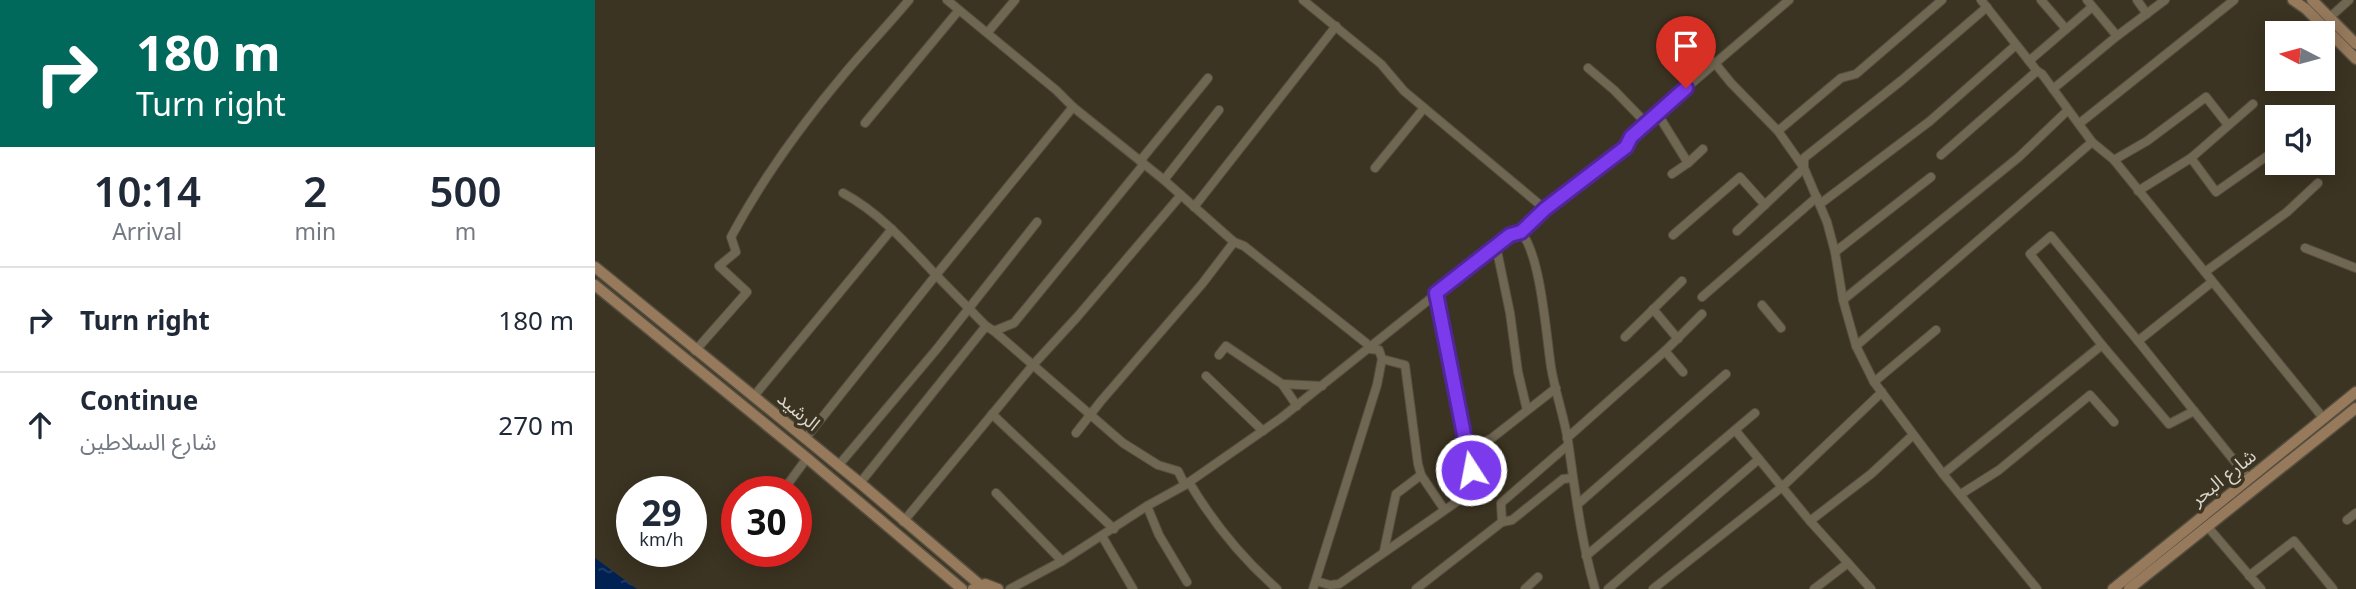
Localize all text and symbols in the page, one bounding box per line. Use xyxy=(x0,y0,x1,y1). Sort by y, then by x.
pin xyxy=(1656,16,1716,88)
text: 180 m xyxy=(136,19,281,85)
north arrow xyxy=(2265,21,2335,91)
map controls xyxy=(2265,21,2335,175)
icon: arrive xyxy=(1667,27,1705,65)
icon: right xyxy=(21,28,112,119)
text: Turn right xyxy=(136,82,286,125)
button: sound xyxy=(2265,105,2335,175)
text: 10:14 xyxy=(93,162,201,219)
text: 2 xyxy=(303,162,327,219)
text: 500 xyxy=(430,162,502,219)
text: Arrival xyxy=(112,215,182,247)
text: min xyxy=(294,215,336,247)
text: m xyxy=(455,215,476,247)
icon: right xyxy=(21,301,59,339)
text: Turn right xyxy=(80,302,210,338)
text: 180 m xyxy=(498,302,574,338)
text: Continue xyxy=(80,382,198,418)
street label: الرشيد xyxy=(772,385,826,437)
icon: ahead xyxy=(21,406,59,444)
text: 270 m xyxy=(498,407,574,443)
text: شارع السلاطين xyxy=(80,425,217,457)
position arrow xyxy=(1434,433,1508,507)
street label: شارع البحر xyxy=(2184,442,2262,513)
speed limit sign: 30 xyxy=(721,476,812,567)
text: 29 xyxy=(641,489,682,536)
text: km/h xyxy=(639,527,684,551)

